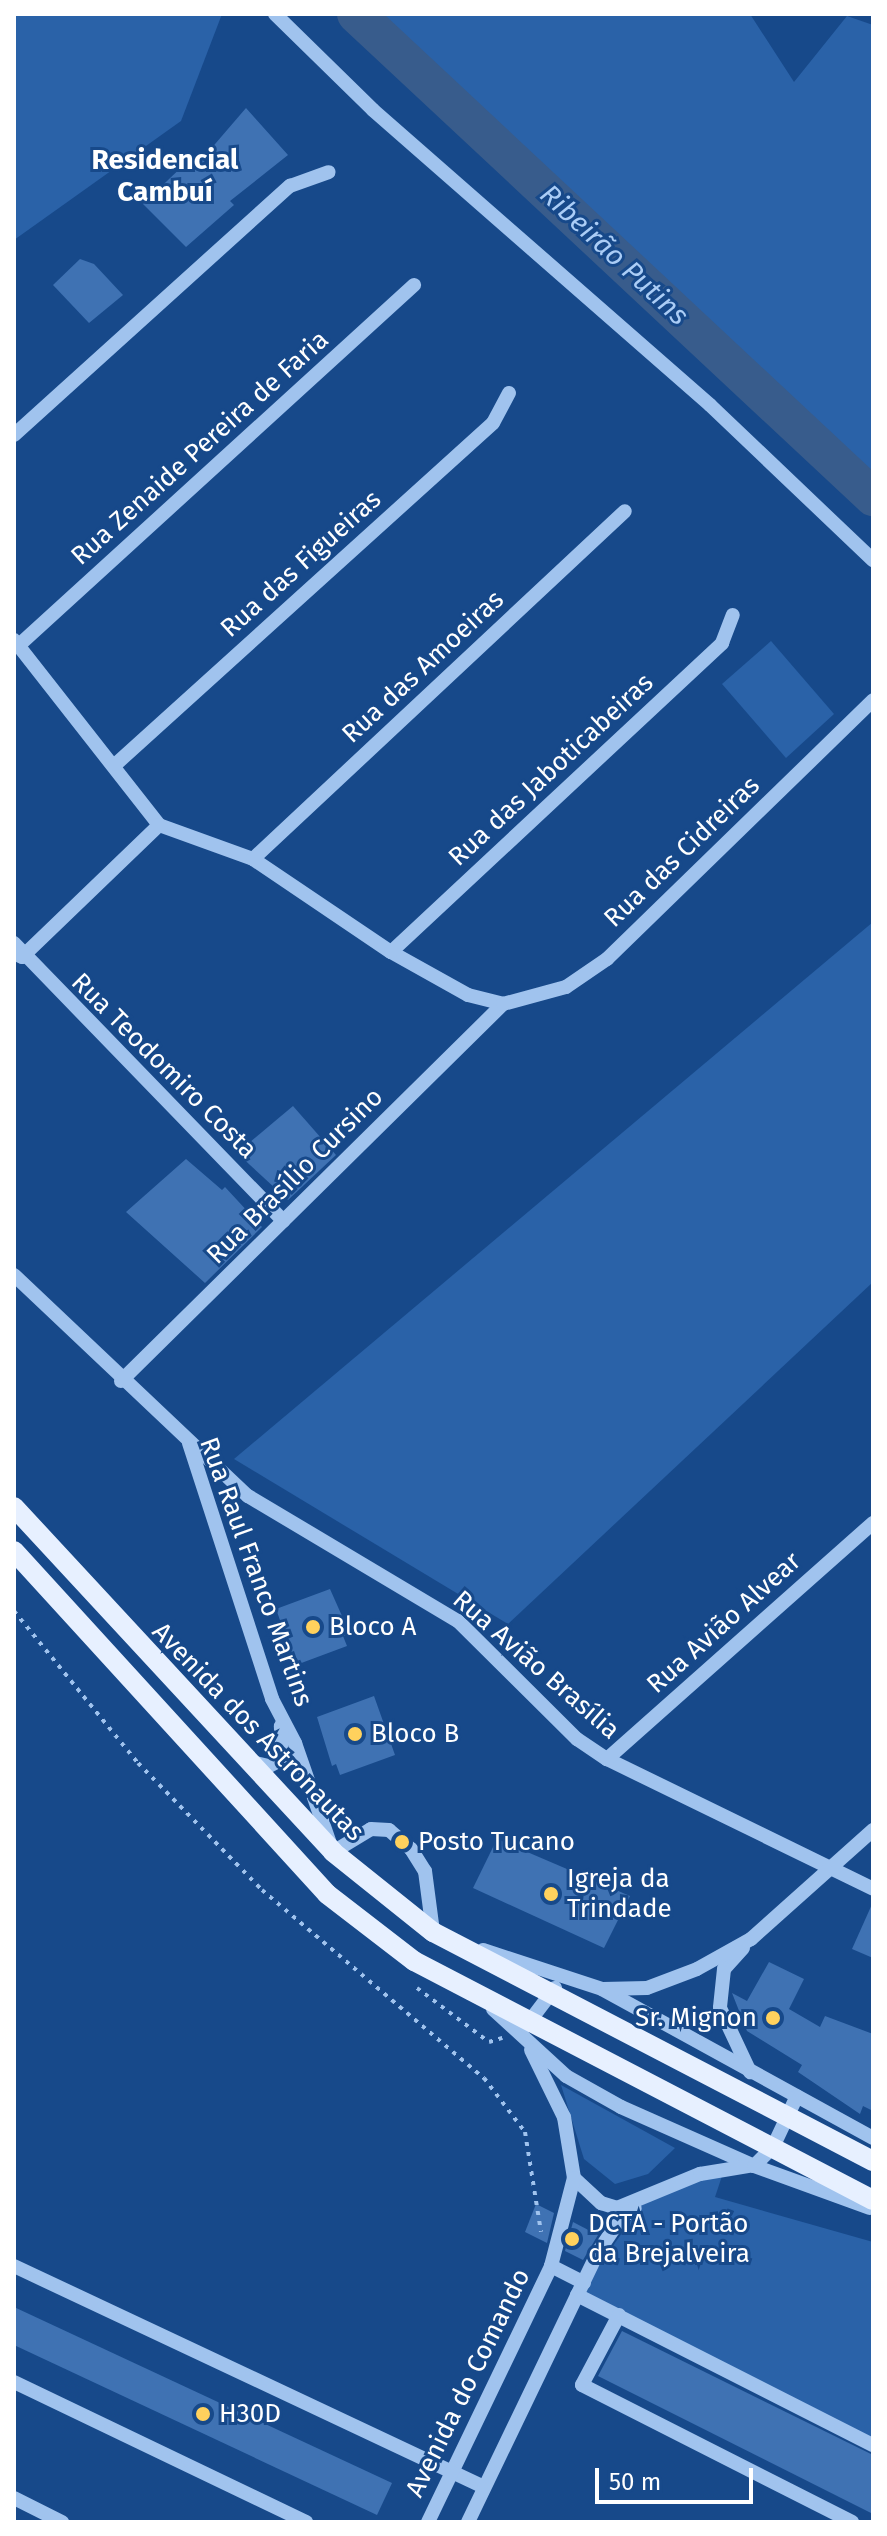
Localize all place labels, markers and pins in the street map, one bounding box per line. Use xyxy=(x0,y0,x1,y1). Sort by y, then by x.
place label: Bloco A xyxy=(329,1611,416,1643)
marker: Bloco A xyxy=(304,1618,322,1636)
place label: Bloco B xyxy=(371,1718,459,1750)
marker: Bloco B xyxy=(346,1725,364,1743)
place label: Posto Tucano xyxy=(418,1826,575,1858)
marker: Posto Tucano xyxy=(393,1833,411,1851)
place label: Igreja da Trindade xyxy=(567,1863,672,1924)
marker: Igreja da Trindade xyxy=(542,1885,560,1903)
place label: Sr. Mignon xyxy=(635,2002,757,2034)
marker: Sr. Mignon xyxy=(764,2009,782,2027)
place label: DCTA - Portão da Brejalveira xyxy=(588,2208,750,2270)
marker: DCTA - Portão da Brejalveira xyxy=(563,2230,581,2248)
place label: H30D xyxy=(219,2398,281,2430)
marker: H30D xyxy=(194,2405,212,2423)

